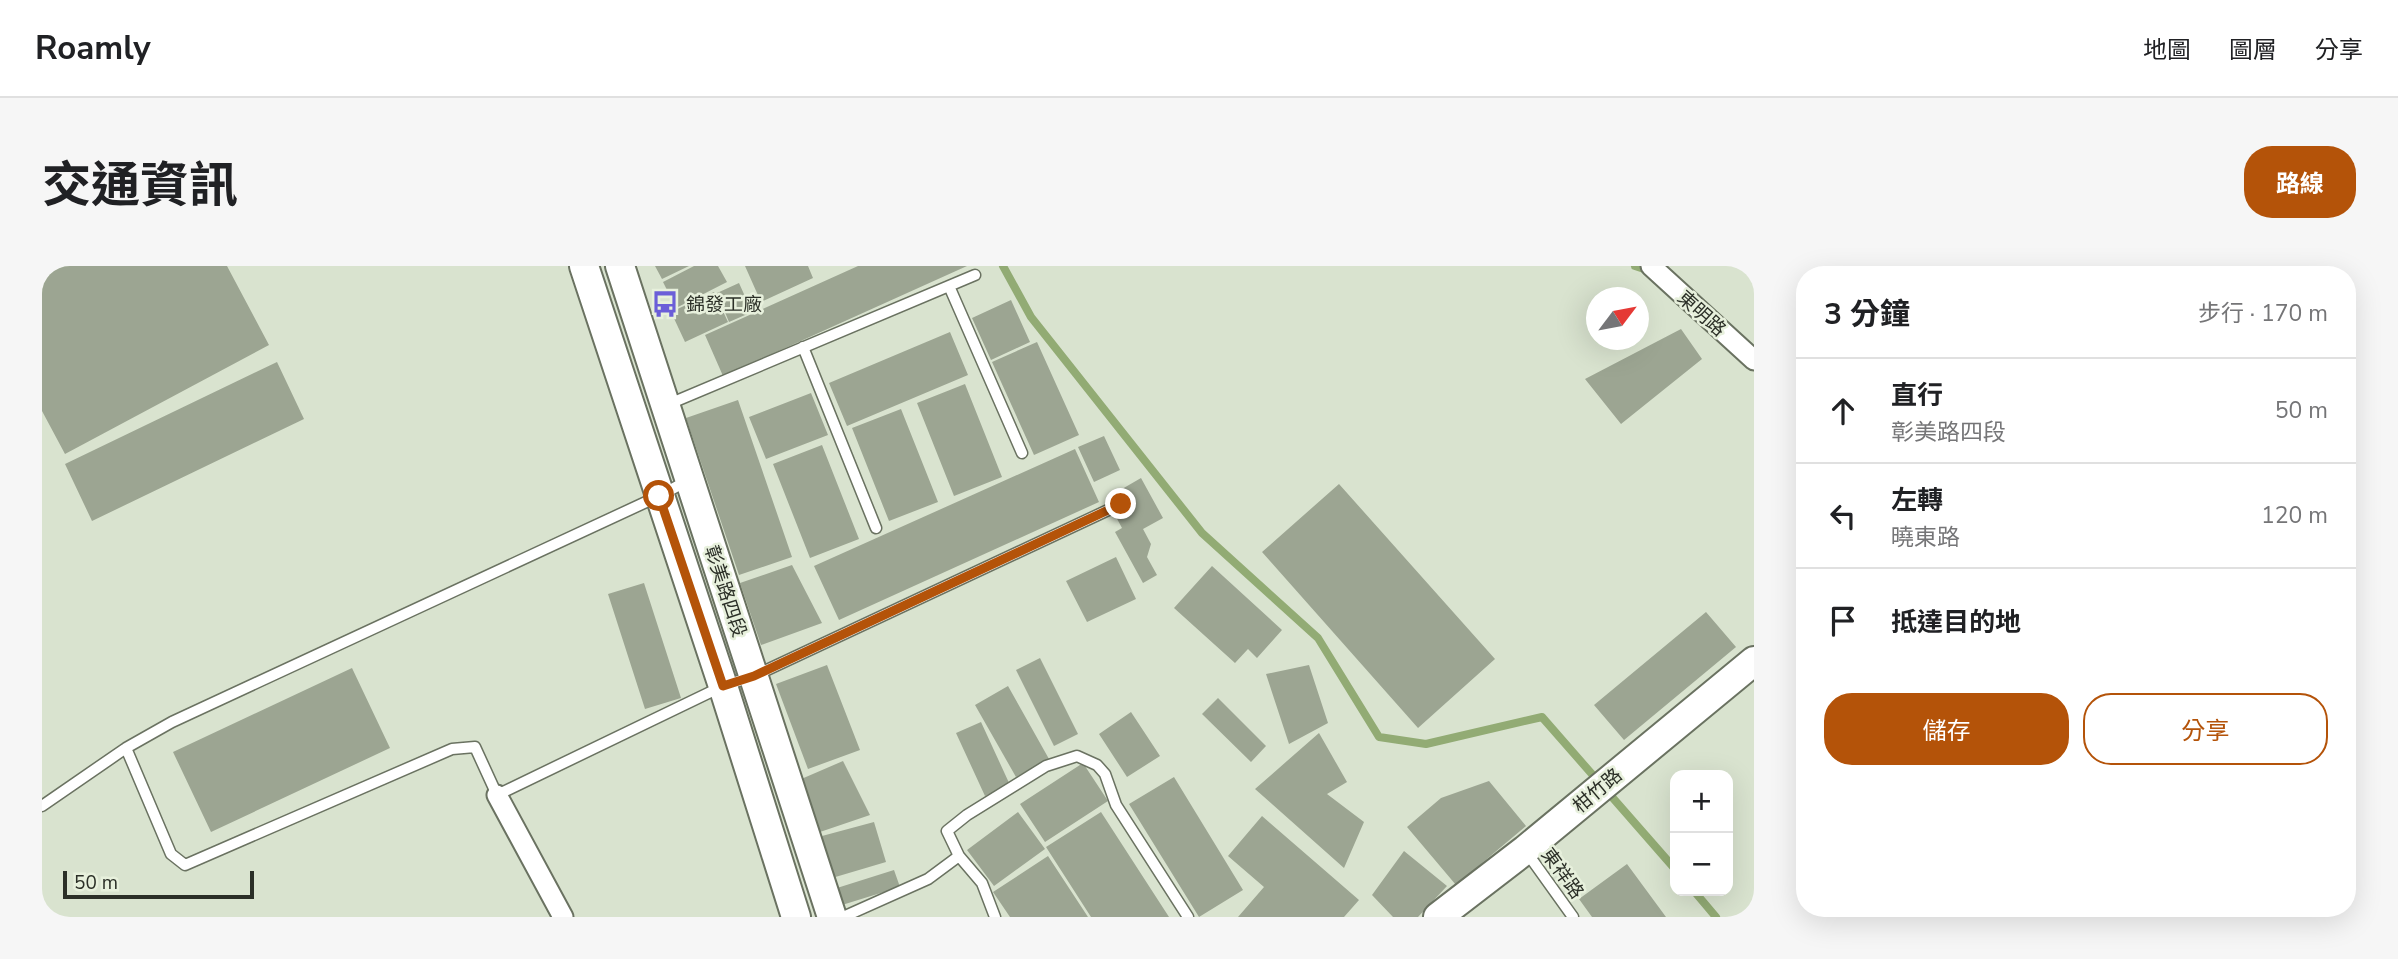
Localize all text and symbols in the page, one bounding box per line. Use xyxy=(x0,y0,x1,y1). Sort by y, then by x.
text: Roamly xyxy=(35,26,151,71)
text: 地圖 xyxy=(2143,34,2191,66)
text: 圖層 xyxy=(2229,34,2277,66)
text: 分享 xyxy=(2315,34,2363,66)
button: 路線 xyxy=(2244,146,2356,218)
text: 交通資訊 xyxy=(42,152,238,219)
street label: 東明路 xyxy=(1671,285,1731,342)
north arrow xyxy=(1586,287,1649,350)
bus stop icon: 錦發工廠 xyxy=(650,289,680,319)
place label: 錦發工廠 xyxy=(686,292,762,318)
text: 3 分鐘 xyxy=(1824,294,1910,335)
text: 步行 · 170 m xyxy=(2198,298,2328,329)
text: 直行 xyxy=(1891,378,1943,413)
icon: ahead xyxy=(1824,392,1862,430)
text: 50 m xyxy=(2275,395,2328,426)
text: 彰美路四段 xyxy=(1891,417,2006,448)
route start xyxy=(643,480,674,511)
text: 左轉 xyxy=(1891,483,1943,518)
route end xyxy=(1105,488,1136,519)
icon: left xyxy=(1824,497,1862,535)
text: 120 m xyxy=(2261,500,2328,531)
text: 曉東路 xyxy=(1891,522,1960,553)
street label: 彰美路四段 xyxy=(698,542,752,641)
icon: arrive xyxy=(1824,602,1862,640)
text: 抵達目的地 xyxy=(1891,605,2021,640)
button: 儲存 xyxy=(1824,693,2069,765)
button: 分享 xyxy=(2083,693,2328,765)
street label: 柑竹路 xyxy=(1567,762,1628,819)
map controls xyxy=(1670,770,1733,896)
button: + xyxy=(1670,770,1733,833)
button: − xyxy=(1670,833,1733,896)
street label: 東祥路 xyxy=(1535,843,1589,904)
scale bar xyxy=(63,868,254,900)
text: 50 m xyxy=(74,870,118,896)

